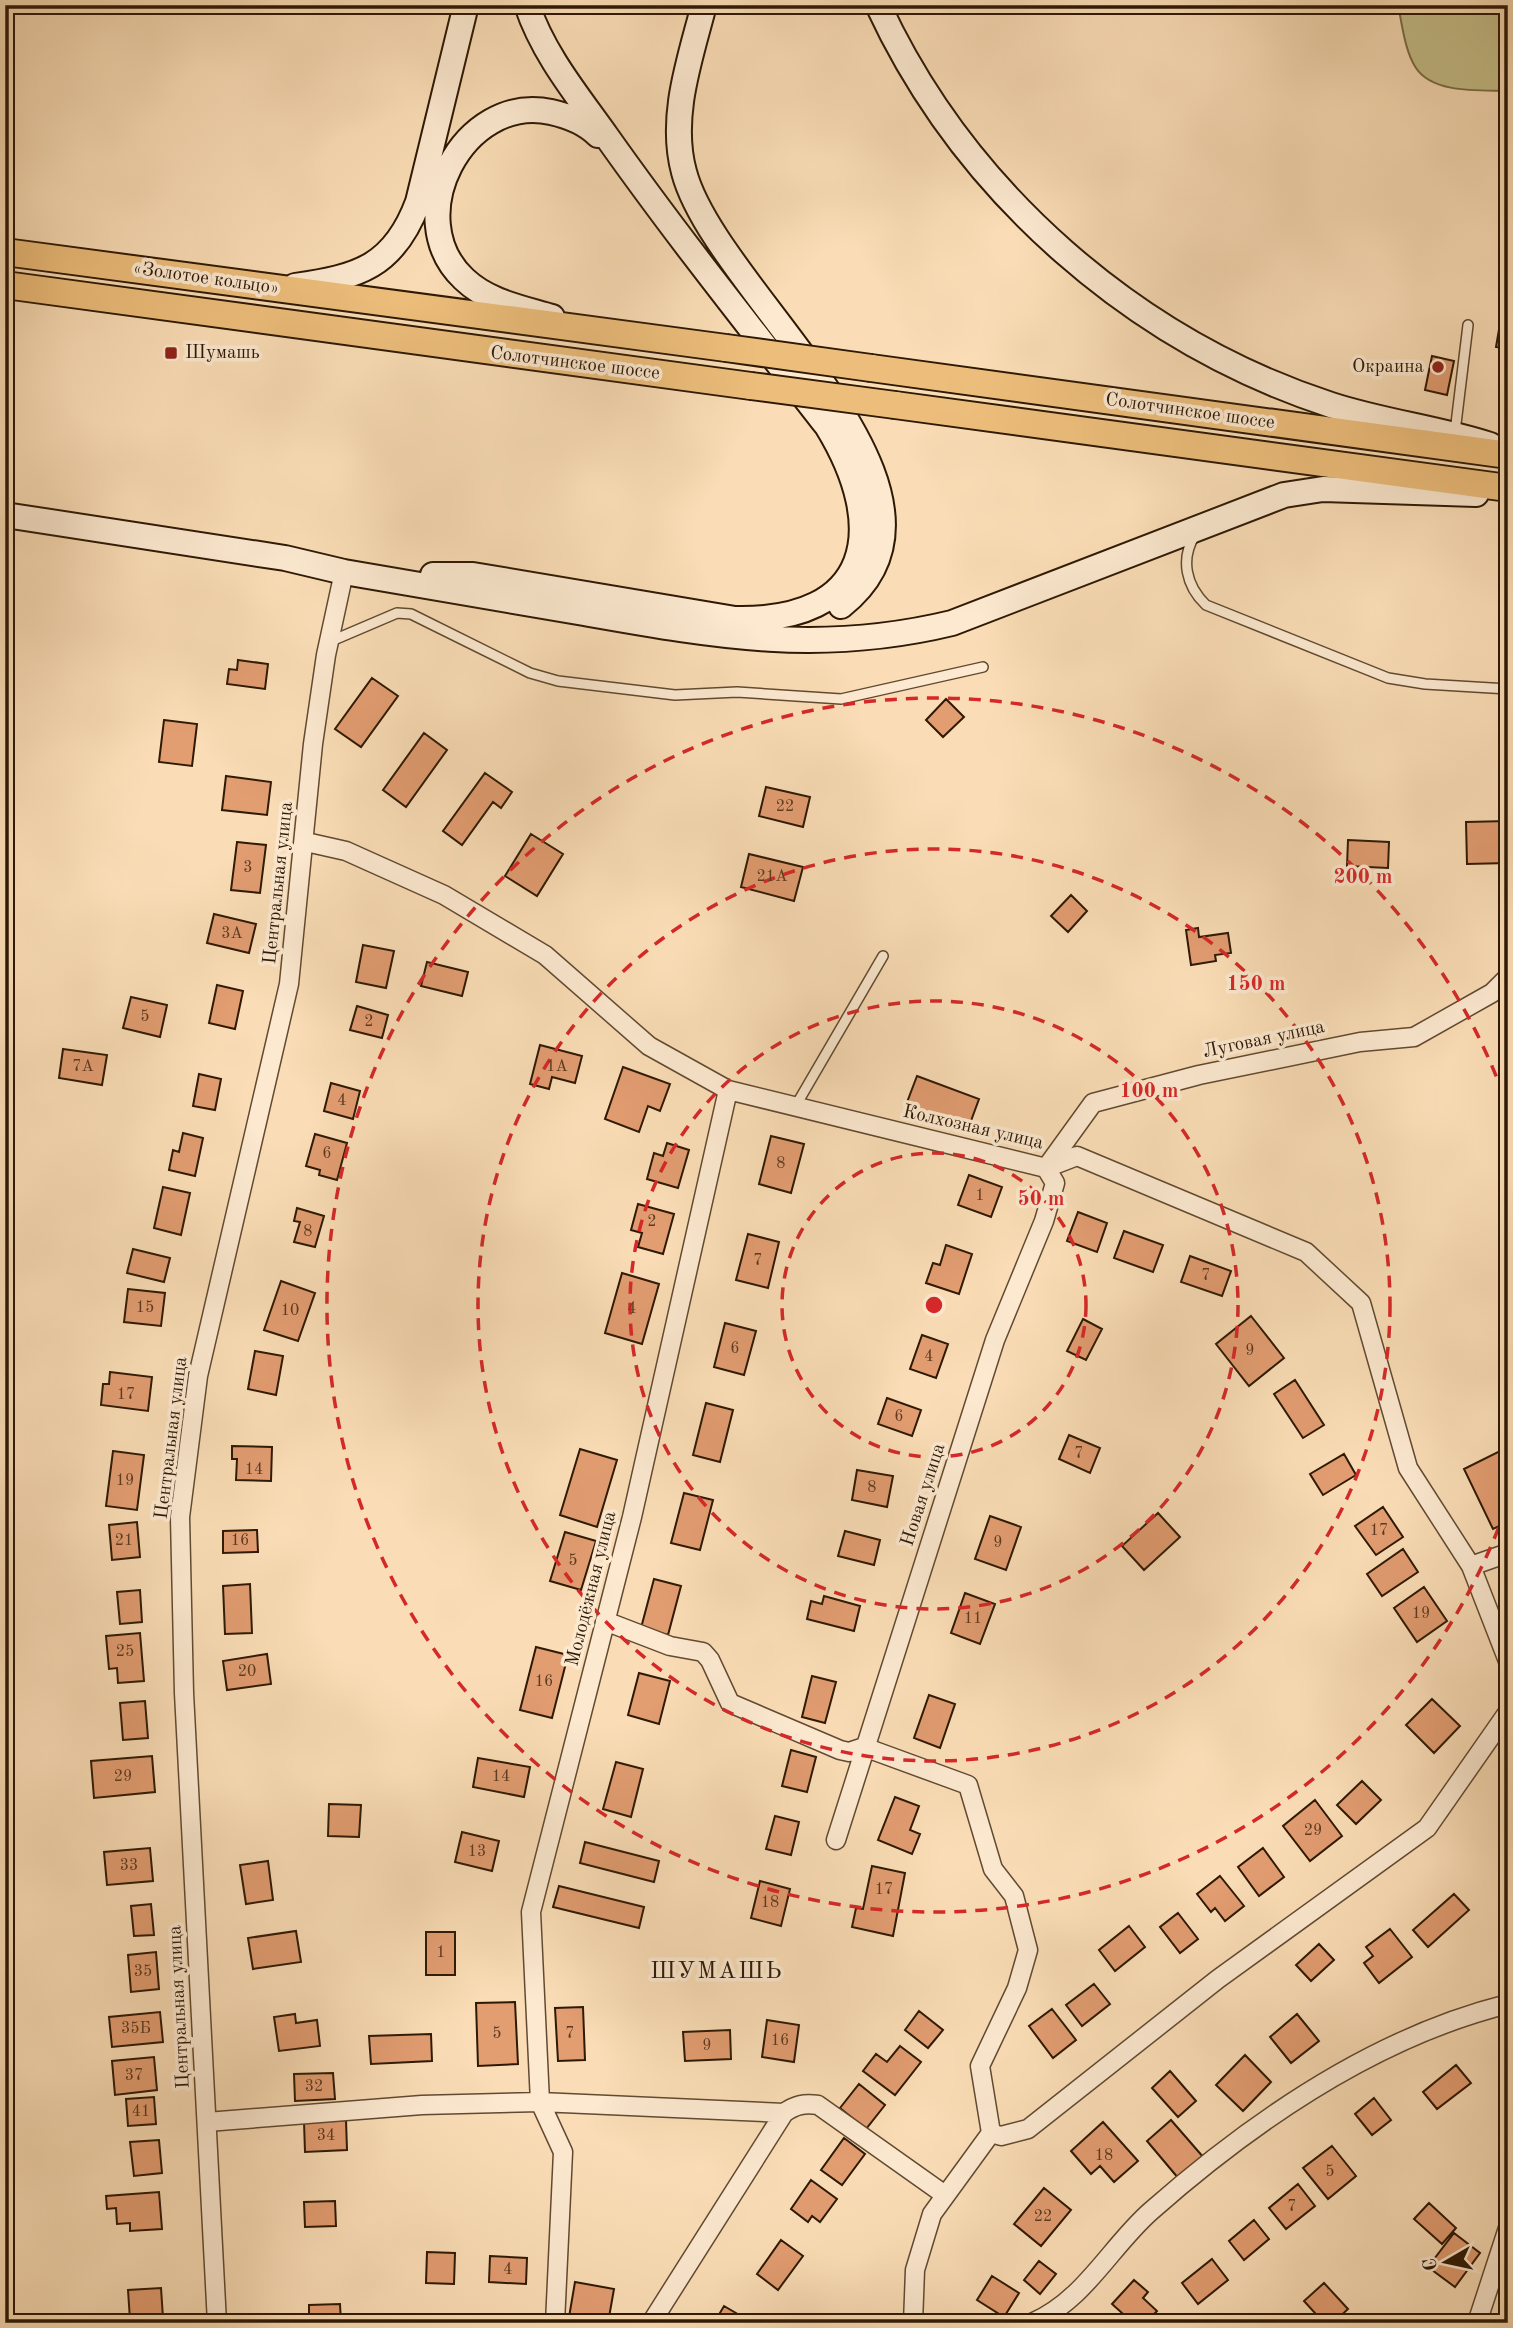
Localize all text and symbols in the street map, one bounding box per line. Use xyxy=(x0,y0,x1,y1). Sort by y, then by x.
street label: «Золотое кольцо» xyxy=(132,259,280,299)
place label: Шумашь xyxy=(185,344,260,363)
street label: Солотчинское шоссе xyxy=(489,344,661,384)
marker: Шумашь xyxy=(163,345,179,361)
place label: Окраина xyxy=(1352,358,1425,377)
marker: Окраина xyxy=(1430,359,1446,375)
street label: Солотчинское шоссе xyxy=(1104,391,1276,433)
house number: 22 xyxy=(776,799,794,815)
street label: Центральная улица xyxy=(261,800,297,965)
house number: 3 xyxy=(243,860,253,876)
text: 200 m xyxy=(1333,867,1393,888)
house number: 21А xyxy=(757,869,787,885)
house number: 3А xyxy=(221,926,243,942)
text: 150 m xyxy=(1226,974,1286,995)
house number: 5 xyxy=(140,1009,150,1025)
house number: 2 xyxy=(364,1014,374,1030)
street label: Луговая улица xyxy=(1201,1018,1327,1062)
house number: 7А xyxy=(72,1059,94,1075)
house number: 1А xyxy=(546,1059,568,1075)
text: 100 m xyxy=(1119,1081,1179,1102)
house number: 4 xyxy=(337,1093,347,1109)
street label: Колхозная улица xyxy=(901,1103,1046,1154)
house number: 6 xyxy=(322,1146,332,1162)
house number: 8 xyxy=(776,1156,786,1172)
house number: 1 xyxy=(975,1188,985,1204)
text: 50 m xyxy=(1017,1189,1065,1210)
house number: 2 xyxy=(647,1214,657,1230)
house number: 8 xyxy=(303,1224,313,1240)
house number: 7 xyxy=(753,1253,763,1269)
house number: 7 xyxy=(1201,1268,1211,1284)
centre of rings xyxy=(922,1293,946,1317)
house number: 15 xyxy=(136,1300,154,1316)
house number: 4 xyxy=(627,1301,637,1317)
house number: 10 xyxy=(281,1303,299,1319)
house number: 6 xyxy=(730,1341,740,1357)
house number: 9 xyxy=(1245,1343,1255,1359)
house number: 4 xyxy=(924,1349,934,1365)
street label: Центральная улица xyxy=(153,1355,191,1520)
house number: 17 xyxy=(117,1387,135,1403)
house number: 6 xyxy=(894,1409,904,1425)
street label: Новая улица xyxy=(898,1441,950,1549)
house number: 7 xyxy=(1074,1446,1084,1462)
house number: 14 xyxy=(245,1462,263,1478)
house number: 19 xyxy=(116,1473,134,1489)
house number: 8 xyxy=(867,1480,877,1496)
street label: Молодёжная улица xyxy=(564,1509,621,1668)
house number: 17 xyxy=(1370,1523,1388,1539)
house number: 21 xyxy=(115,1533,133,1549)
house number: 16 xyxy=(231,1533,249,1549)
house number: 9 xyxy=(993,1535,1003,1551)
house number: 5 xyxy=(568,1553,578,1569)
house number: 19 xyxy=(1412,1606,1430,1622)
house number: 11 xyxy=(964,1611,982,1627)
house number: 25 xyxy=(116,1644,134,1660)
house number: 20 xyxy=(238,1664,256,1680)
house number: 16 xyxy=(535,1674,553,1690)
house number: 29 xyxy=(114,1769,132,1785)
house number: 14 xyxy=(492,1769,510,1785)
house number: 29 xyxy=(1304,1823,1322,1839)
house number: 13 xyxy=(468,1844,486,1860)
house number: 33 xyxy=(120,1858,138,1874)
house number: 17 xyxy=(875,1882,893,1898)
house number: 18 xyxy=(761,1895,779,1911)
street label: Центральная улица xyxy=(166,1924,194,2089)
house number: 1 xyxy=(436,1945,446,1961)
district label: ШУМАШЬ xyxy=(650,1960,784,1983)
house number: 35 xyxy=(134,1964,152,1980)
house number: 35Б xyxy=(121,2021,151,2037)
house number: 5 xyxy=(492,2026,502,2042)
house number: 7 xyxy=(565,2026,575,2042)
house number: 16 xyxy=(771,2033,789,2049)
house number: 9 xyxy=(702,2038,712,2054)
house number: 37 xyxy=(125,2068,143,2084)
house number: 32 xyxy=(305,2079,323,2095)
house number: 41 xyxy=(132,2104,150,2120)
house number: 34 xyxy=(317,2128,335,2144)
house number: 18 xyxy=(1095,2148,1113,2164)
house number: 5 xyxy=(1325,2164,1335,2180)
house number: 7 xyxy=(1287,2199,1297,2215)
house number: 22 xyxy=(1034,2209,1052,2225)
north arrow xyxy=(1412,2226,1482,2296)
text: С xyxy=(1421,2257,1442,2272)
house number: 4 xyxy=(503,2262,513,2278)

